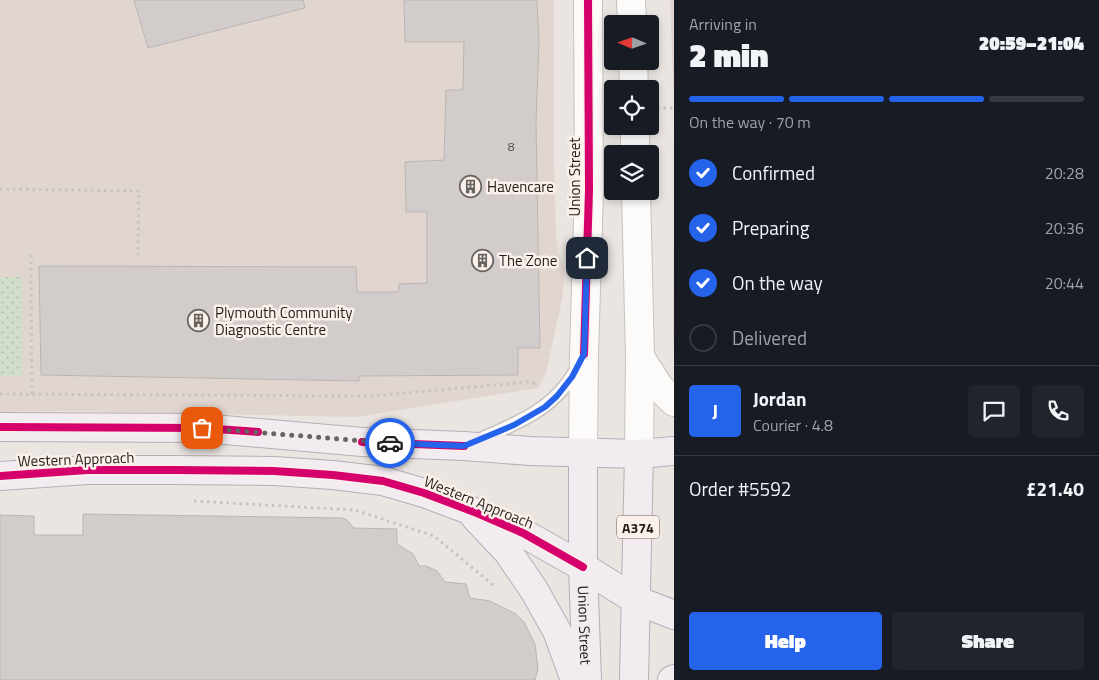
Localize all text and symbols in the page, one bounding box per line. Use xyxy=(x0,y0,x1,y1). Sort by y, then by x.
text: Arriving in xyxy=(689,12,757,36)
north arrow xyxy=(604,15,659,70)
map controls xyxy=(604,15,659,200)
text: 20:59–21:04 xyxy=(979,28,1084,57)
text: 2 min xyxy=(689,31,769,79)
button: locate xyxy=(604,80,659,135)
text: On the way · 70 m xyxy=(689,110,811,134)
house number: 8 xyxy=(508,137,515,156)
street label: Union Street xyxy=(563,137,586,216)
button: layers xyxy=(604,145,659,200)
text: Confirmed xyxy=(732,158,815,187)
icon: check xyxy=(689,159,717,187)
text: 20:28 xyxy=(1045,161,1084,185)
building icon: Havencare xyxy=(459,174,483,198)
place label: Havencare xyxy=(487,175,554,198)
text: Preparing xyxy=(732,213,809,242)
icon: check xyxy=(689,214,717,242)
text: 20:36 xyxy=(1045,216,1084,240)
pin xyxy=(566,237,608,279)
icon: home xyxy=(573,244,601,272)
building icon: The Zone xyxy=(471,248,495,272)
place label: The Zone xyxy=(499,249,557,272)
text: On the way xyxy=(732,268,823,297)
icon: check xyxy=(689,269,717,297)
text: 20:44 xyxy=(1045,271,1084,295)
place label: Plymouth Community Diagnostic Centre xyxy=(215,301,352,341)
building icon: Plymouth Community Diagnostic Centre xyxy=(187,309,211,333)
text: Delivered xyxy=(732,323,807,352)
text: Jordan xyxy=(753,384,806,413)
button: chat xyxy=(968,385,1020,437)
button: phone xyxy=(1032,385,1084,437)
text: J xyxy=(712,396,718,425)
pin xyxy=(181,407,223,449)
text: Courier · 4.8 xyxy=(753,413,833,437)
icon: bag xyxy=(188,414,216,442)
courier xyxy=(365,418,415,468)
icon: car xyxy=(376,429,404,457)
street label: Western Approach xyxy=(17,445,135,473)
street label: Western Approach xyxy=(421,469,537,535)
text: Order #5592 xyxy=(689,474,791,503)
text: £21.40 xyxy=(1026,474,1084,503)
road number: A374 xyxy=(617,516,659,538)
street label: Union Street xyxy=(572,585,598,666)
button: Help xyxy=(689,612,882,670)
button: Share xyxy=(892,612,1084,670)

